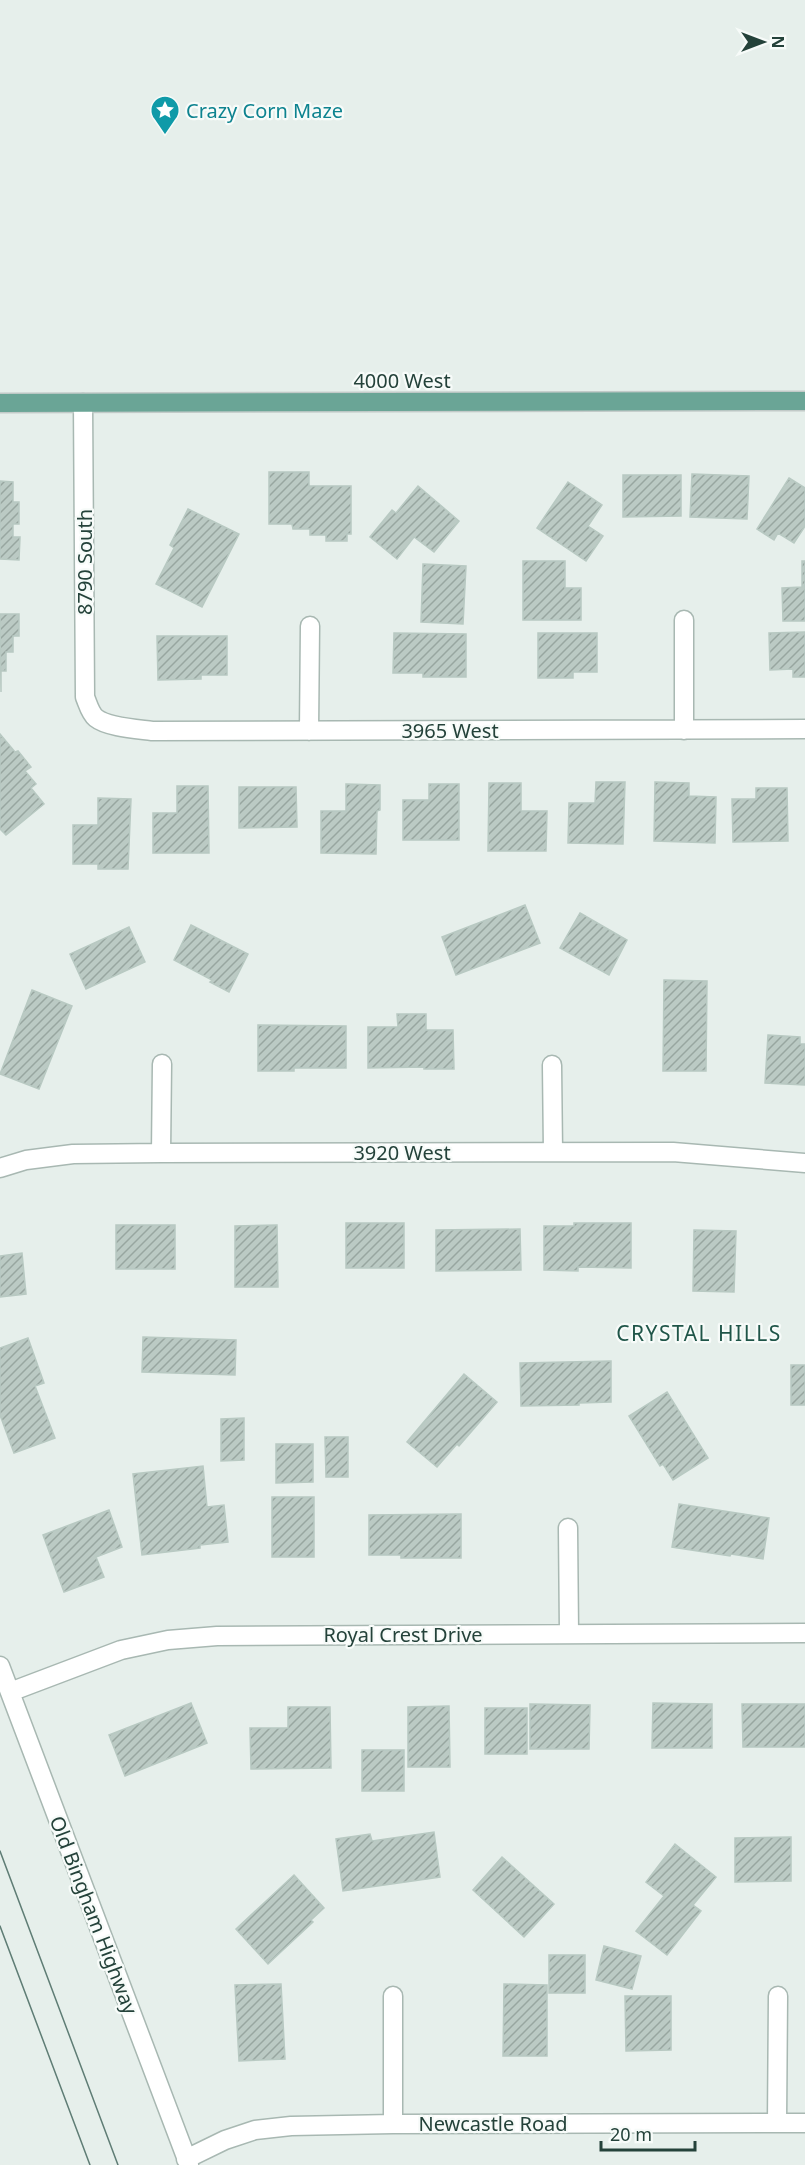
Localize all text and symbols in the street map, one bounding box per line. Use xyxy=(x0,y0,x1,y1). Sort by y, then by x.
north arrow xyxy=(733,12,793,72)
text: N xyxy=(767,35,789,49)
place icon: Crazy Corn Maze xyxy=(149,94,181,136)
place label: Crazy Corn Maze xyxy=(186,97,343,124)
street label: 4000 West xyxy=(353,367,451,394)
street label: 8790 South xyxy=(71,509,98,615)
street label: 3965 West xyxy=(401,717,499,744)
street label: 3920 West xyxy=(353,1139,451,1166)
district label: CRYSTAL HILLS xyxy=(616,1319,782,1347)
street label: Royal Crest Drive xyxy=(323,1621,483,1648)
street label: Old Bingham Highway xyxy=(44,1812,145,2019)
street label: Newcastle Road xyxy=(418,2110,568,2137)
scale bar xyxy=(601,2114,696,2152)
text: 20 m xyxy=(610,2122,652,2146)

